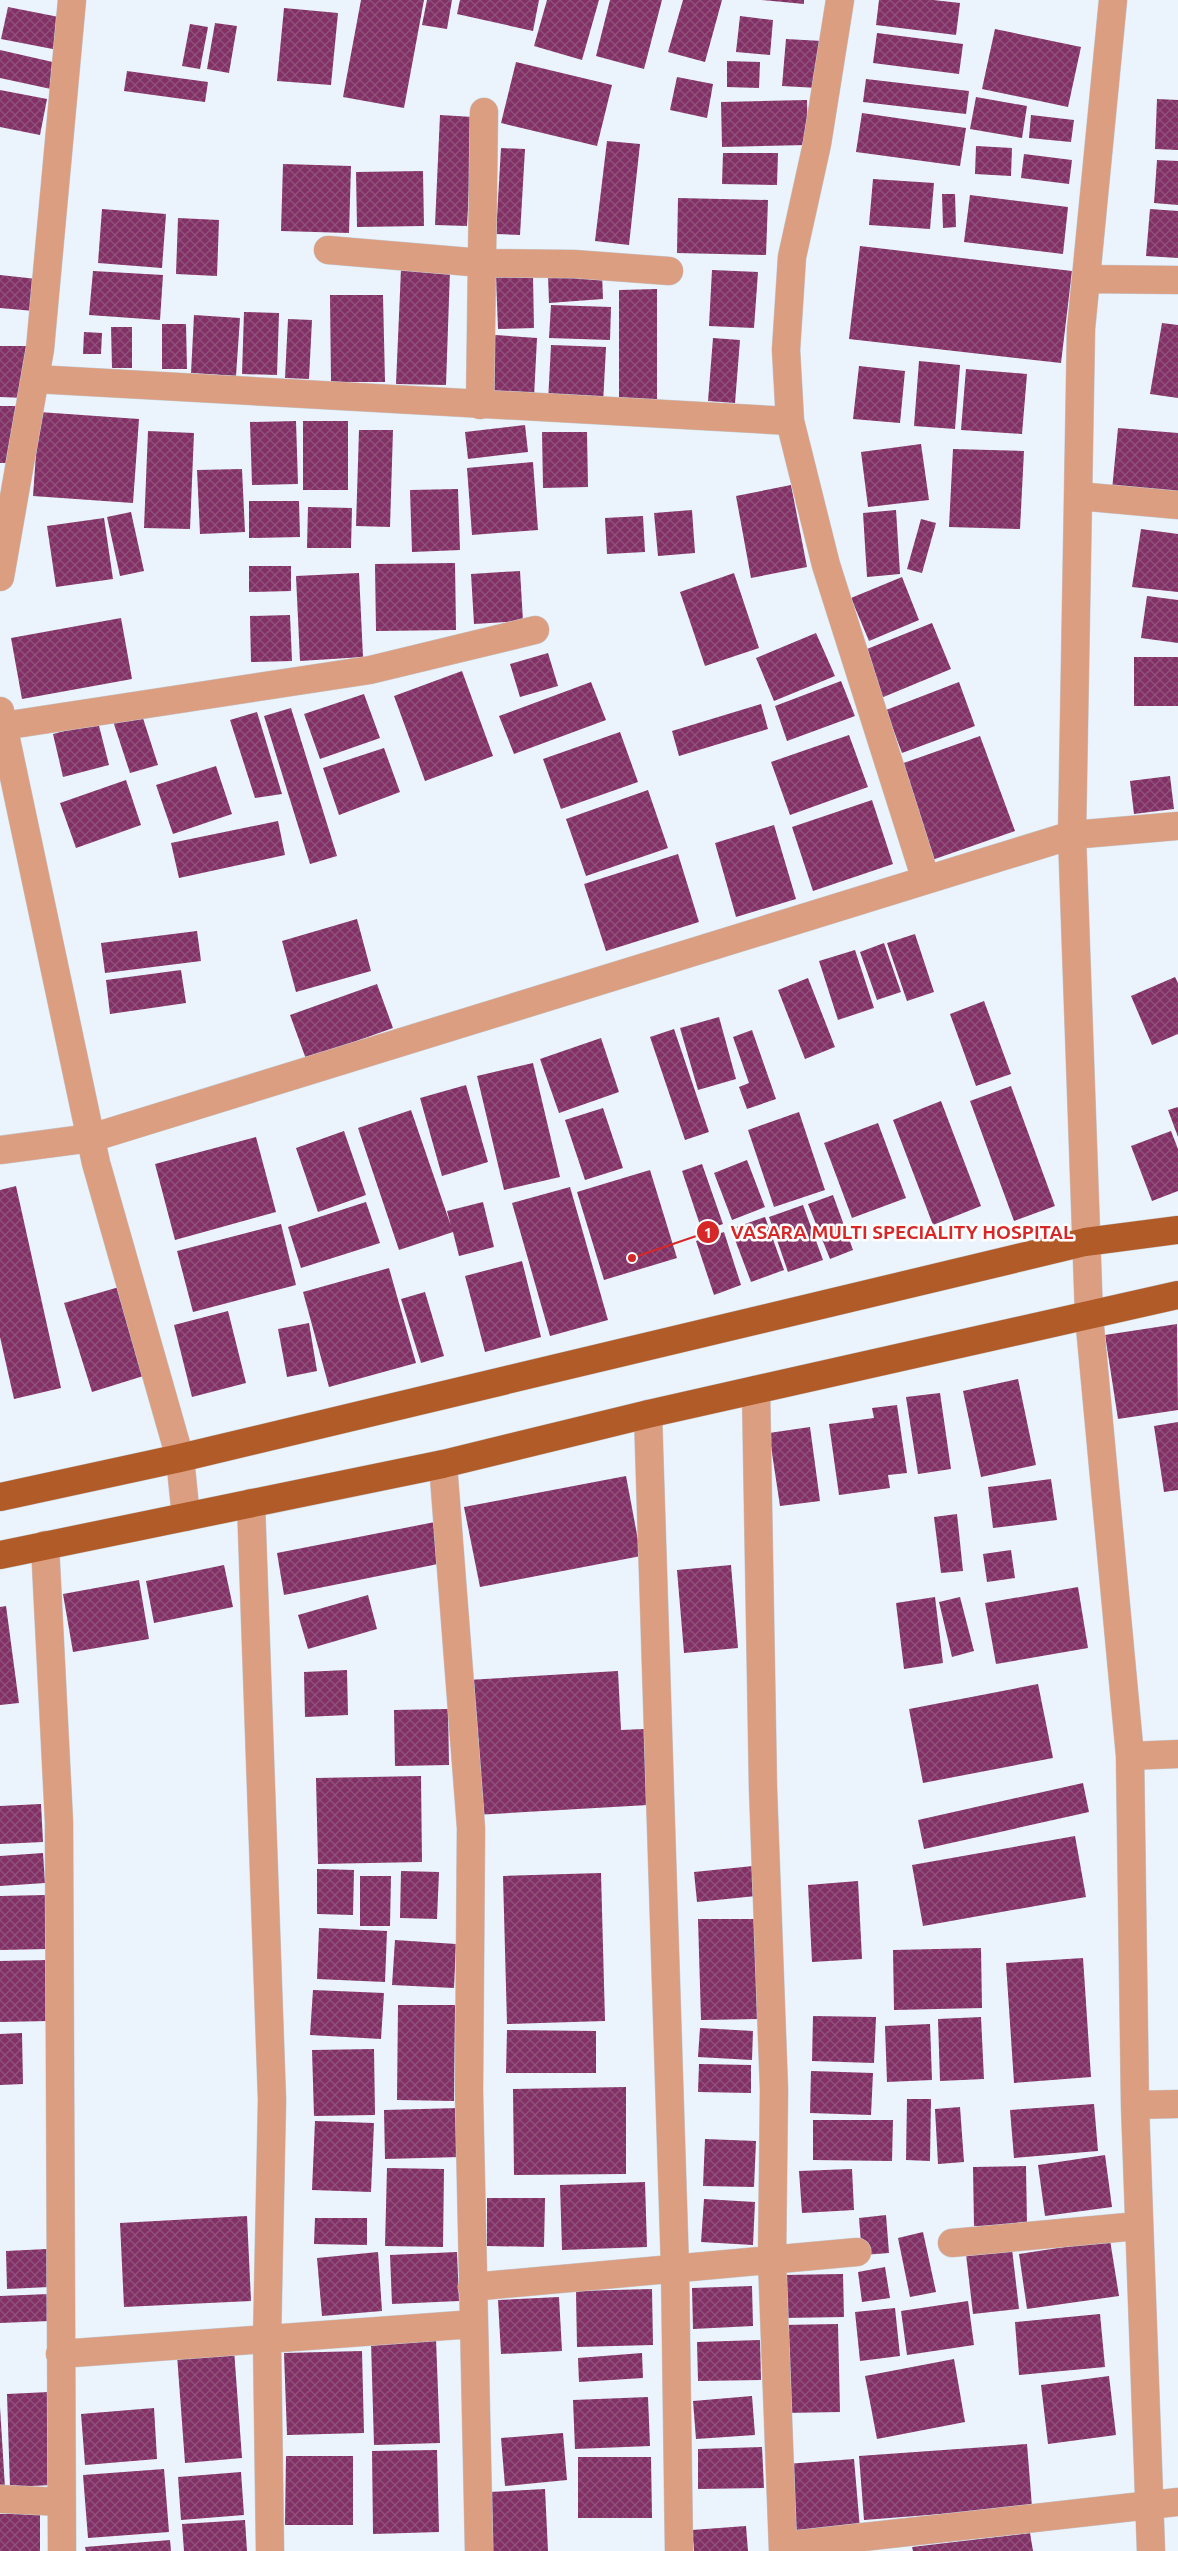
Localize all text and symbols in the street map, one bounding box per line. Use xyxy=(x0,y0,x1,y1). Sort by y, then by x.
callout: VASARA MULTI SPECIALITY HOSPITAL xyxy=(695,1215,1083,1249)
text: VASARA MULTI SPECIALITY HOSPITAL xyxy=(731,1221,1074,1243)
text: 1 xyxy=(704,1224,712,1241)

